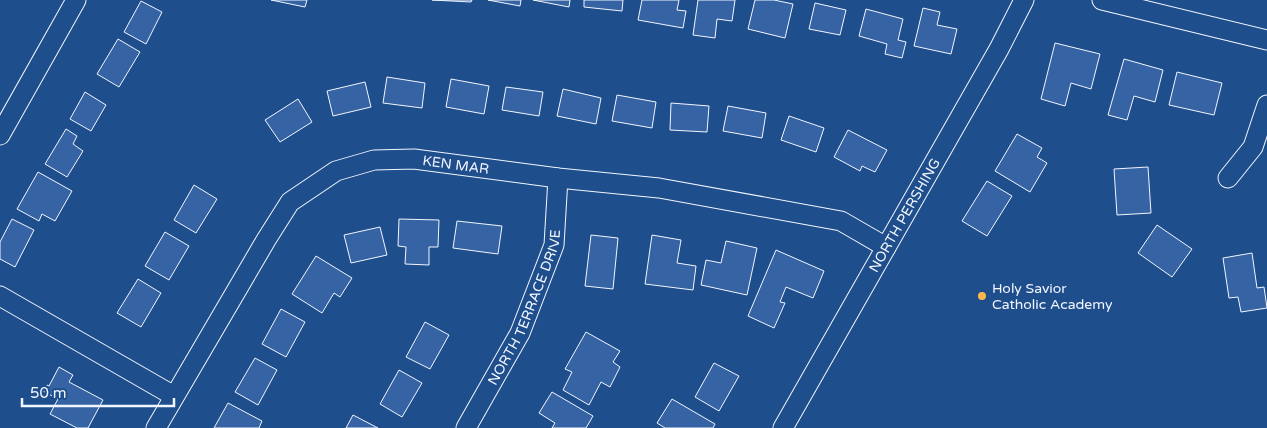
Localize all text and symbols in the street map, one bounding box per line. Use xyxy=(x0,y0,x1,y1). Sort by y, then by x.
street label: KEN MAR xyxy=(421,152,490,177)
street label: NORTH PERSHING xyxy=(865,155,944,275)
street label: NORTH TERRACE DRIVE xyxy=(484,229,563,388)
place label: Holy Savior Catholic Academy xyxy=(992,280,1113,313)
marker: Holy Savior Catholic Academy xyxy=(976,290,988,302)
scale bar xyxy=(22,376,175,408)
text: 50 m xyxy=(30,384,67,402)

